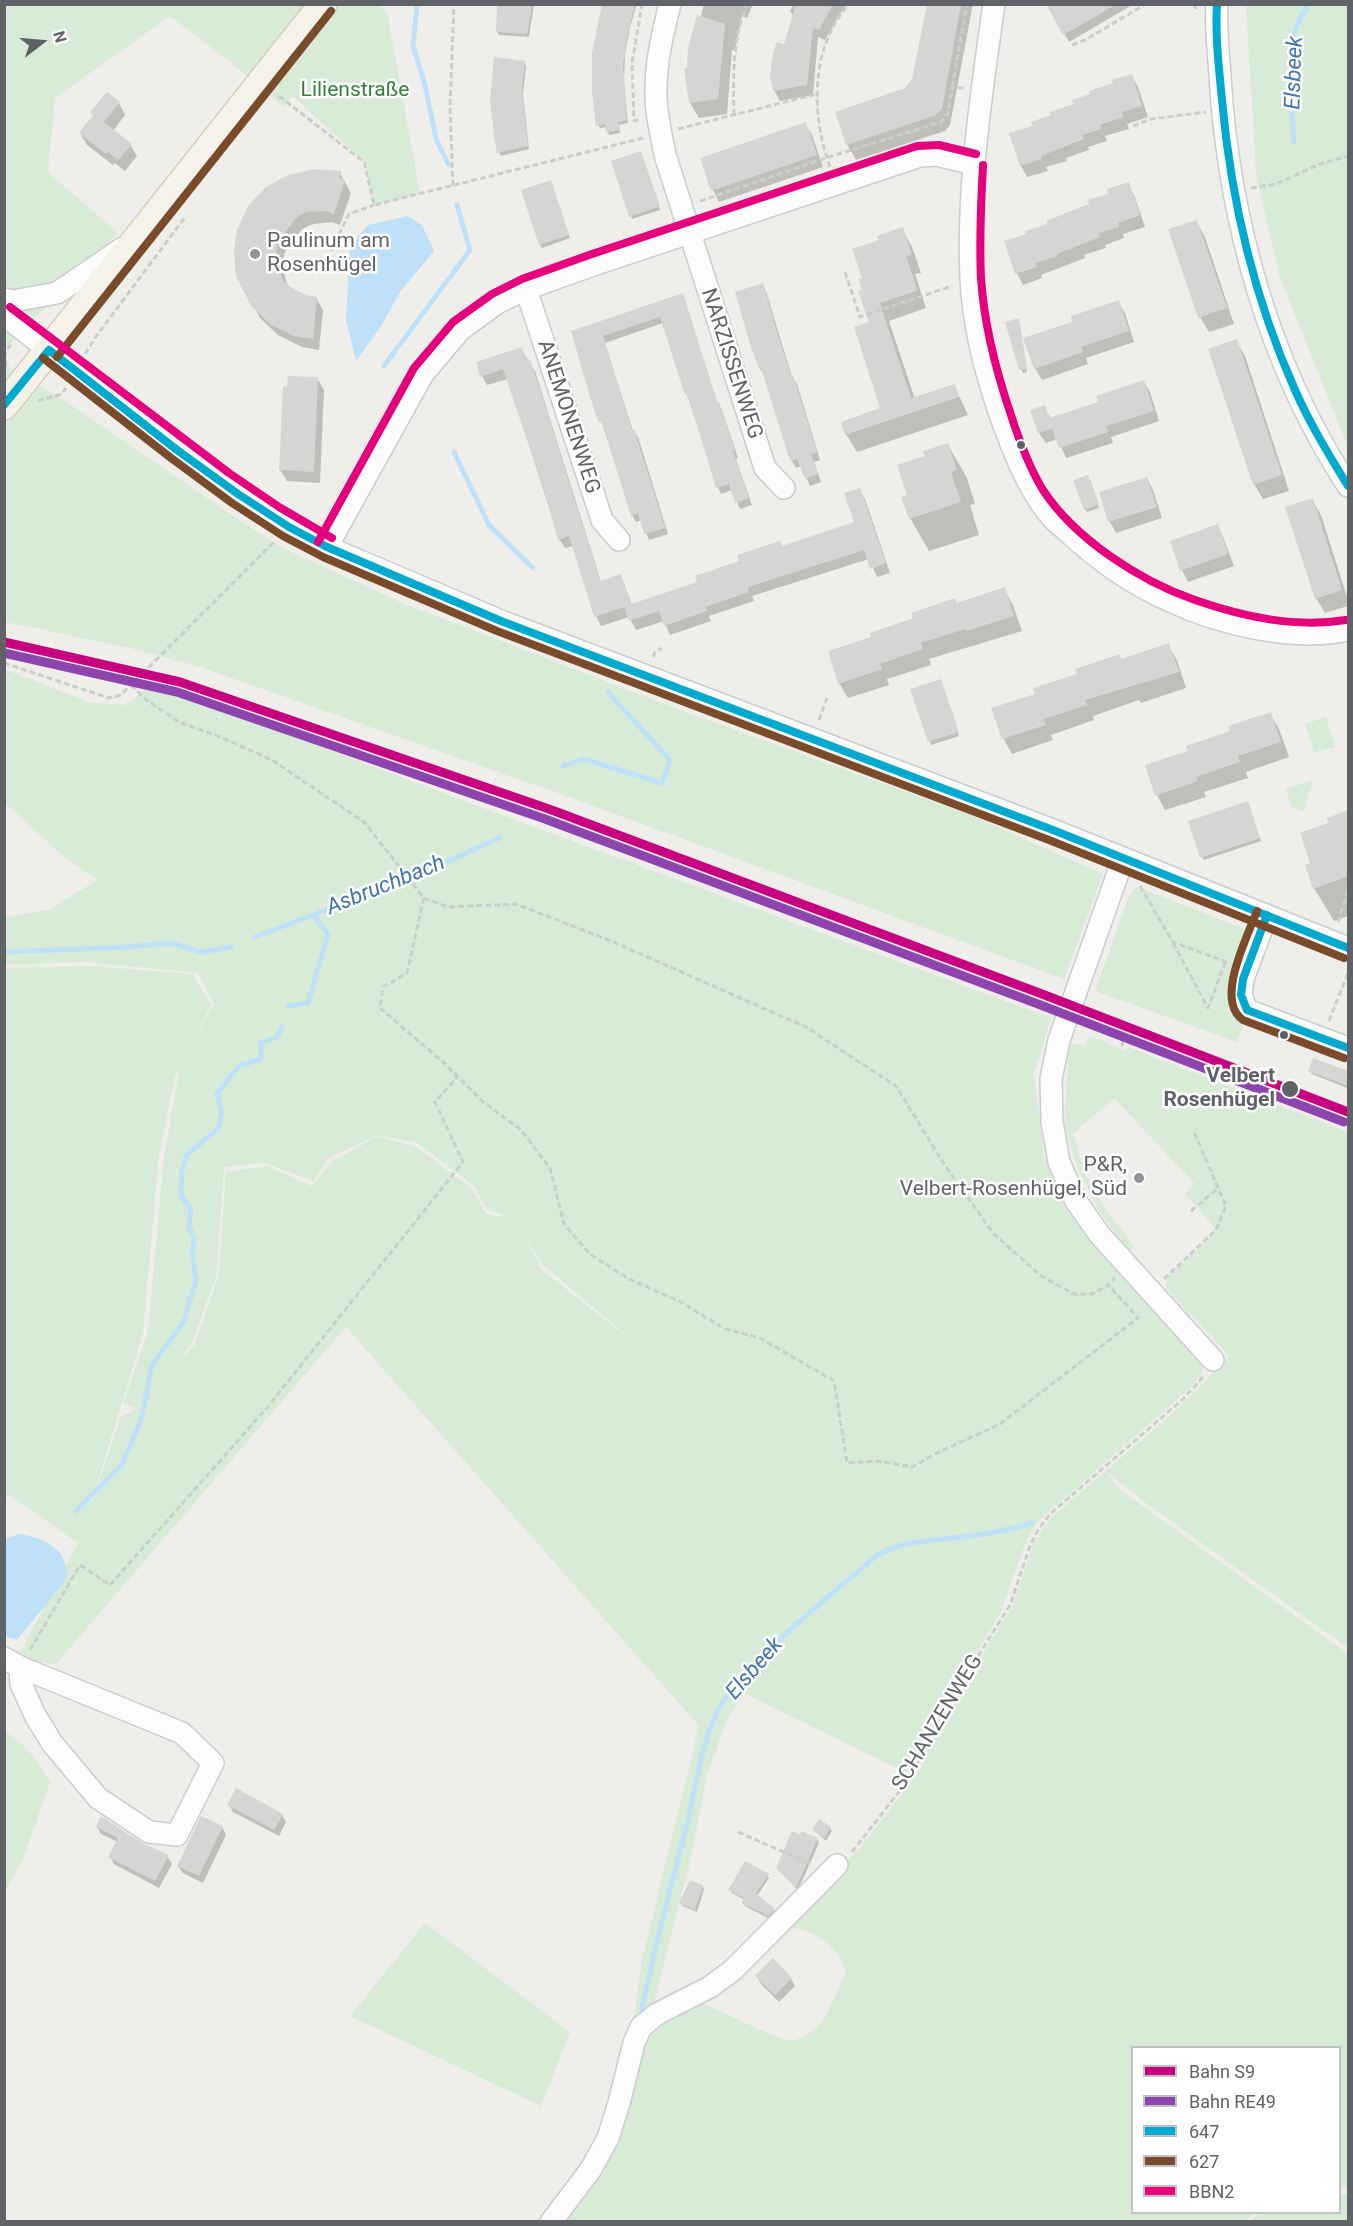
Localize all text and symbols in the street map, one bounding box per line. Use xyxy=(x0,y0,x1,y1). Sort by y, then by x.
north arrow xyxy=(12,12,72,72)
text: N xyxy=(49,29,70,45)
water label: Elsbeek xyxy=(1281,36,1309,110)
park label: Lilienstraße xyxy=(301,78,409,104)
place label: Paulinum am Rosenhügel xyxy=(267,229,390,279)
marker: Paulinum am Rosenhügel xyxy=(248,247,262,261)
street label: NARZISSENWEG xyxy=(695,286,767,442)
street label: ANEMONENWEG xyxy=(531,337,605,497)
unlabelled marker xyxy=(1015,439,1027,451)
water label: Asbruchbach xyxy=(323,850,449,922)
unlabelled marker xyxy=(1278,1029,1290,1041)
place label: Velbert Rosenhügel xyxy=(1163,1064,1275,1114)
marker: Velbert Rosenhügel xyxy=(1280,1079,1300,1099)
place label: P&R, Velbert-Rosenhügel, Süd xyxy=(900,1153,1127,1203)
marker: P&R, Velbert-Rosenhügel, Süd xyxy=(1132,1171,1146,1185)
water label: Elsbeek xyxy=(721,1633,789,1705)
street label: SCHANZENWEG xyxy=(887,1650,989,1796)
legend xyxy=(1131,2046,1341,2214)
text: Bahn S9 xyxy=(1189,2061,1255,2082)
text: Bahn RE49 xyxy=(1189,2091,1276,2112)
text: 647 xyxy=(1189,2121,1219,2142)
text: 627 xyxy=(1189,2151,1219,2172)
text: BBN2 xyxy=(1189,2181,1234,2202)

